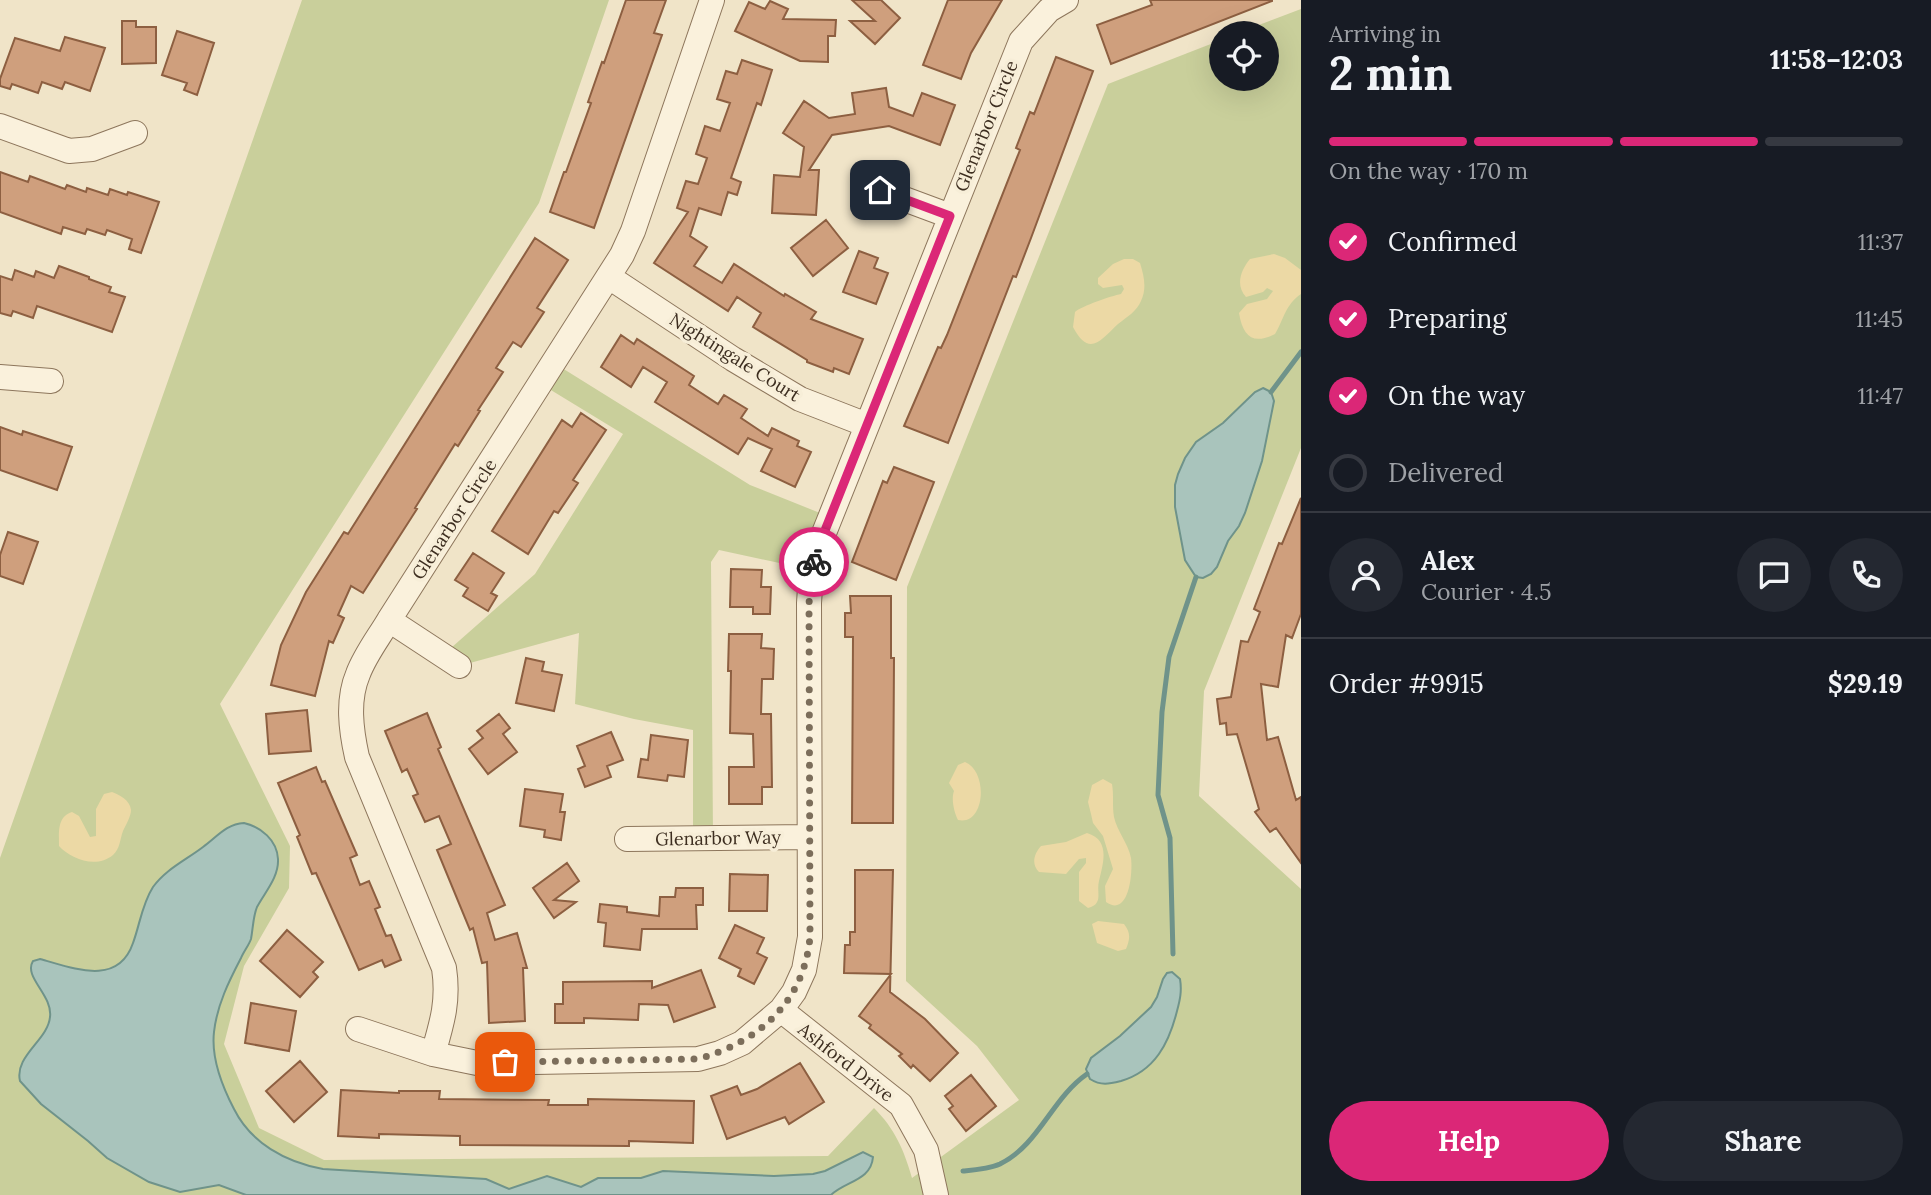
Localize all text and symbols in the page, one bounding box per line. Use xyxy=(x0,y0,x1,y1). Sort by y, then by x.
text: Arriving in xyxy=(1329,19,1441,48)
map controls xyxy=(1209,21,1279,91)
button: locate xyxy=(1209,21,1279,91)
text: 11:58–12:03 xyxy=(1770,43,1903,76)
text: 2 min xyxy=(1329,44,1452,103)
street label: Glenarbor Circle xyxy=(949,57,1023,195)
text: On the way · 170 m xyxy=(1329,156,1528,185)
pin xyxy=(850,160,910,220)
icon: home xyxy=(861,171,899,209)
icon: check xyxy=(1329,223,1367,261)
text: Confirmed xyxy=(1388,225,1517,258)
text: 11:37 xyxy=(1858,227,1903,256)
icon: check xyxy=(1329,300,1367,338)
text: Preparing xyxy=(1388,302,1507,335)
text: 11:45 xyxy=(1856,304,1903,333)
street label: Nightingale Court xyxy=(665,307,805,407)
icon: check xyxy=(1329,377,1367,415)
text: On the way xyxy=(1388,379,1525,412)
text: 11:47 xyxy=(1857,381,1903,410)
street label: Glenarbor Circle xyxy=(406,454,502,584)
text: Delivered xyxy=(1388,456,1504,489)
courier xyxy=(779,527,849,597)
button: person xyxy=(1329,538,1403,612)
button: chat xyxy=(1737,538,1811,612)
button: phone xyxy=(1829,538,1903,612)
icon: bike xyxy=(795,543,833,581)
text: Alex xyxy=(1421,544,1475,577)
text: Courier · 4.5 xyxy=(1421,577,1552,606)
text: Order #9915 xyxy=(1329,667,1484,700)
text: $29.19 xyxy=(1828,667,1903,700)
street label: Glenarbor Way xyxy=(655,825,782,851)
street label: Ashford Drive xyxy=(793,1017,899,1107)
pin xyxy=(475,1032,535,1092)
icon: bag xyxy=(486,1043,524,1081)
button: Help xyxy=(1329,1101,1609,1181)
button: Share xyxy=(1623,1101,1903,1181)

